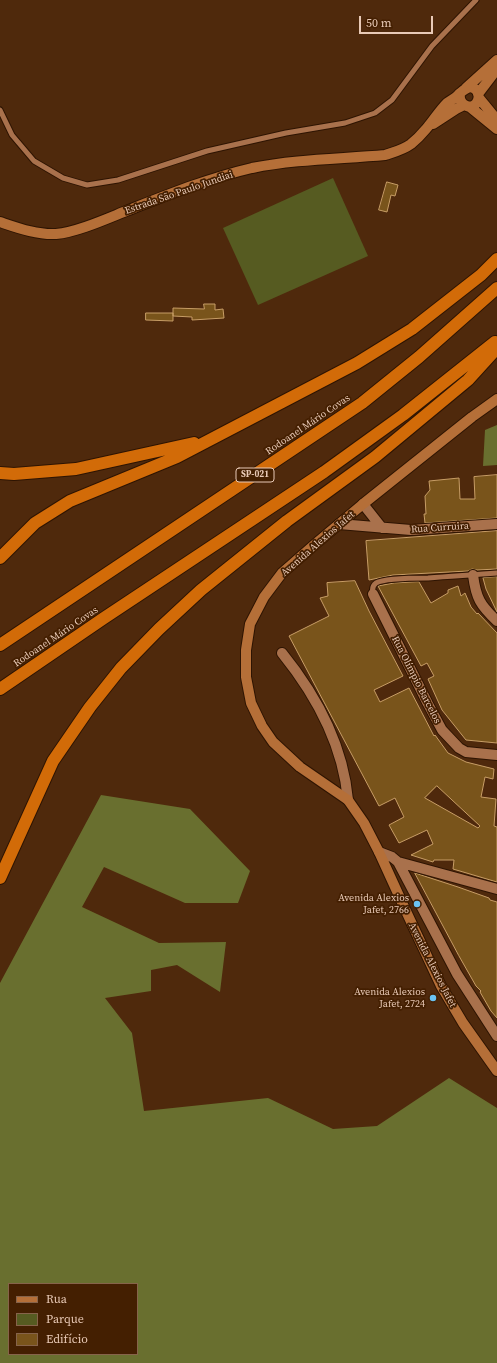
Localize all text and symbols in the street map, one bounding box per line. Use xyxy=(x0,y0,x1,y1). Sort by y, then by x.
scale bar xyxy=(361,8,435,34)
text: 50 m xyxy=(366,15,392,31)
street label: Estrada São Paulo Jundiai xyxy=(123,169,235,217)
street label: Rodoanel Mário Covas xyxy=(263,392,353,458)
road number: SP-021 xyxy=(236,468,274,482)
street label: Avenida Alexios Jafet xyxy=(279,509,357,579)
street label: Rua Curruira xyxy=(411,520,469,536)
street label: Rodoanel Mário Covas xyxy=(11,604,101,670)
street label: Rua Olímpio Barcelos xyxy=(389,634,443,726)
place label: Avenida Alexios Jafet, 2766 xyxy=(338,892,409,916)
marker: Avenida Alexios Jafet, 2766 xyxy=(412,899,422,909)
street label: Avenida Alexios Jafet xyxy=(405,921,459,1009)
place label: Avenida Alexios Jafet, 2724 xyxy=(354,986,425,1010)
marker: Avenida Alexios Jafet, 2724 xyxy=(428,993,438,1003)
legend xyxy=(8,1283,138,1355)
text: Rua xyxy=(46,1291,67,1307)
text: Parque xyxy=(46,1311,84,1327)
text: Edifício xyxy=(46,1331,88,1347)

